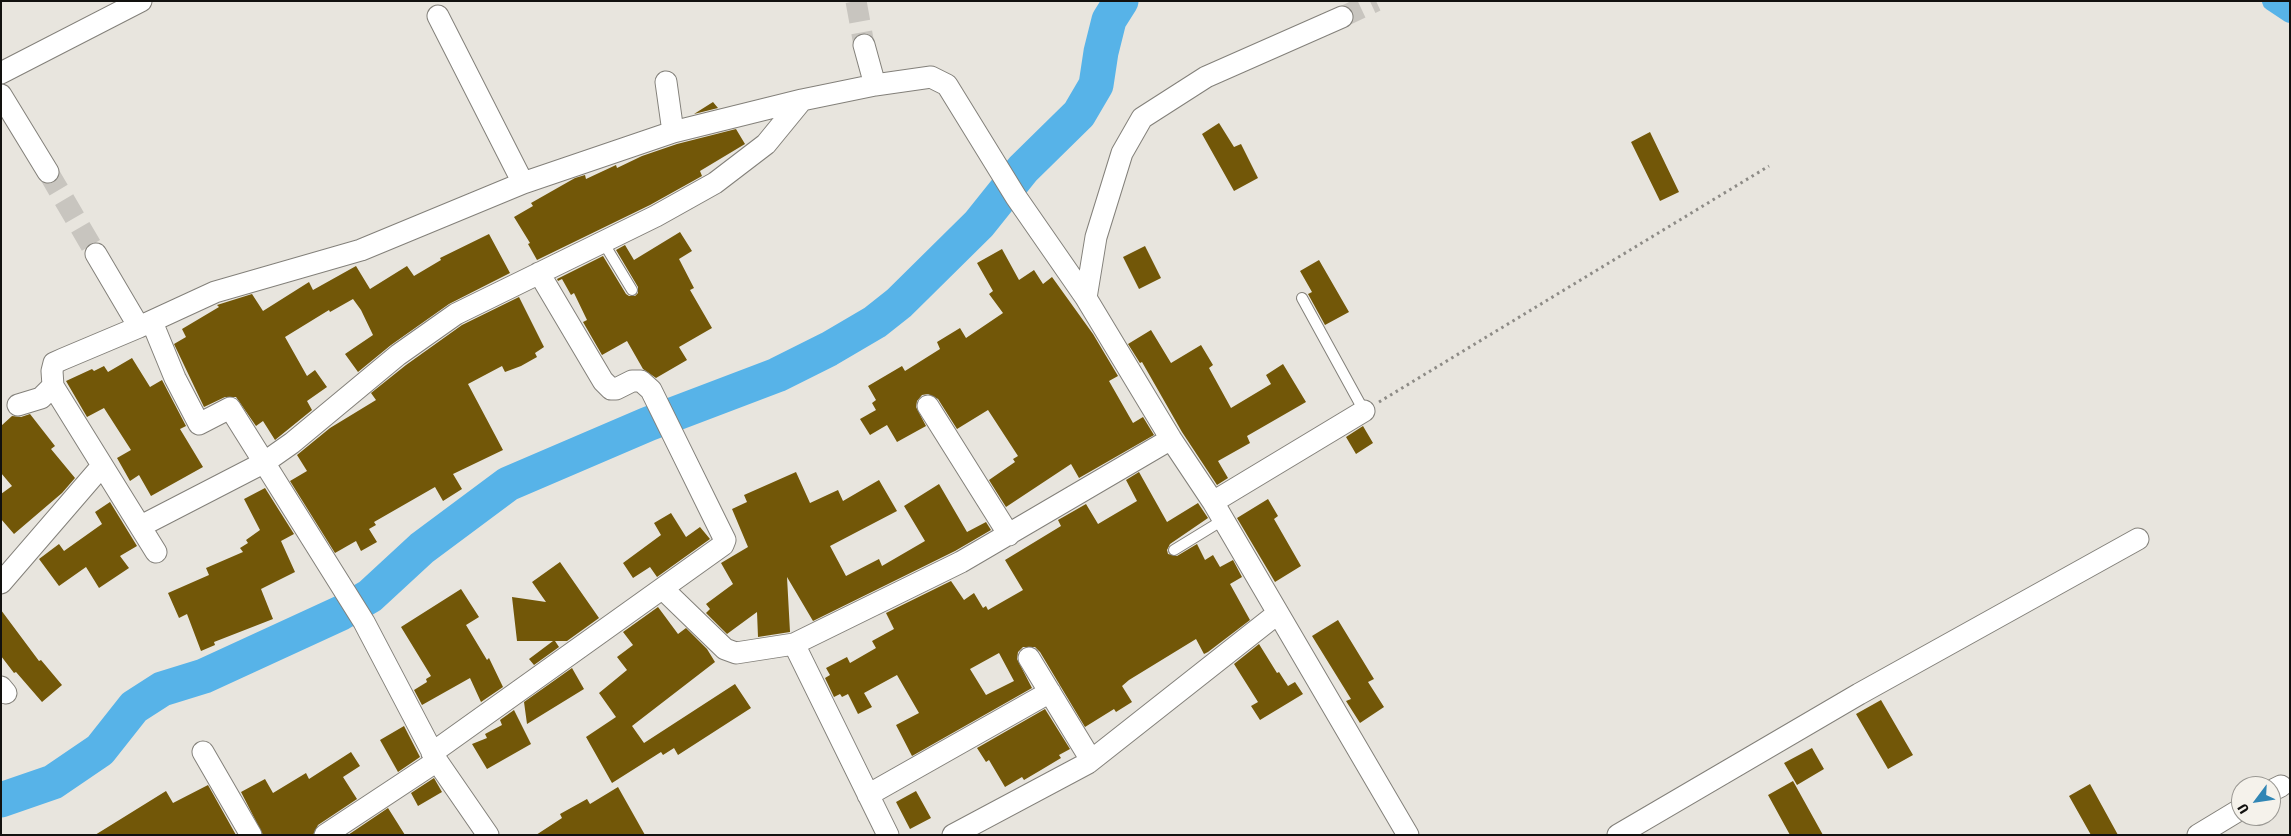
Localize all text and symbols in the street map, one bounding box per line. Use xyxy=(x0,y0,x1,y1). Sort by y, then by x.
north arrow xyxy=(2231,776,2281,826)
text: U xyxy=(2234,801,2253,816)

